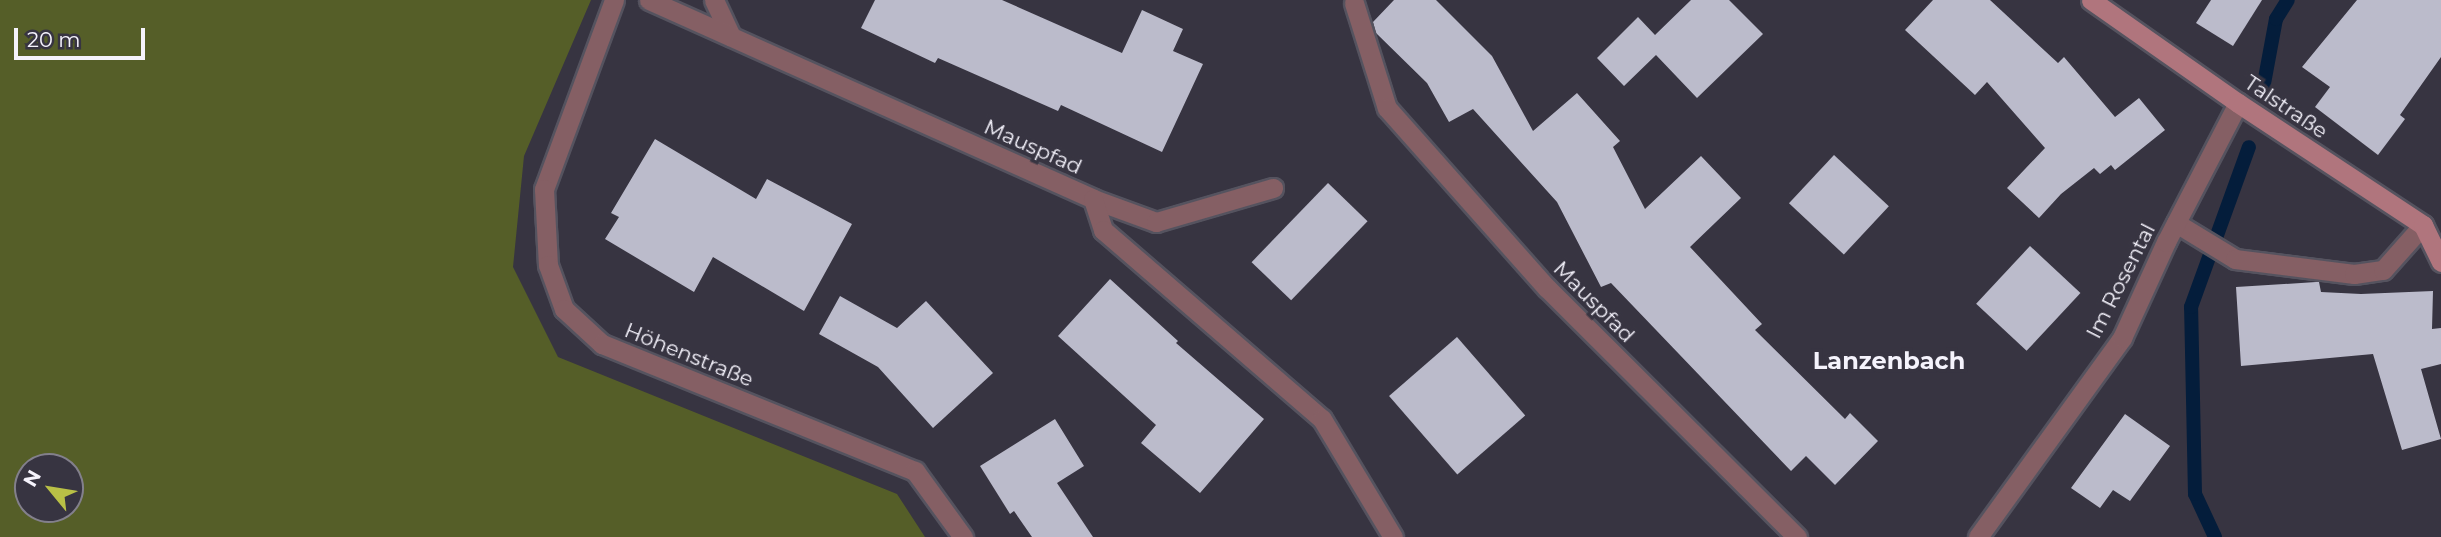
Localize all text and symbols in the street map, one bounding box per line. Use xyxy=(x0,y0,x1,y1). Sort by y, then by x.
scale bar xyxy=(18,14,149,58)
text: 20 m xyxy=(27,27,81,52)
street label: Talstraße xyxy=(2240,70,2332,144)
street label: Mauspfad xyxy=(980,114,1086,180)
street label: Im Rosental xyxy=(2081,219,2161,343)
street label: Mauspfad xyxy=(1548,256,1640,348)
street label: Höhenstraße xyxy=(621,318,757,392)
district label: Lanzenbach xyxy=(1813,347,1965,375)
north arrow xyxy=(14,453,84,523)
text: N xyxy=(18,466,46,491)

